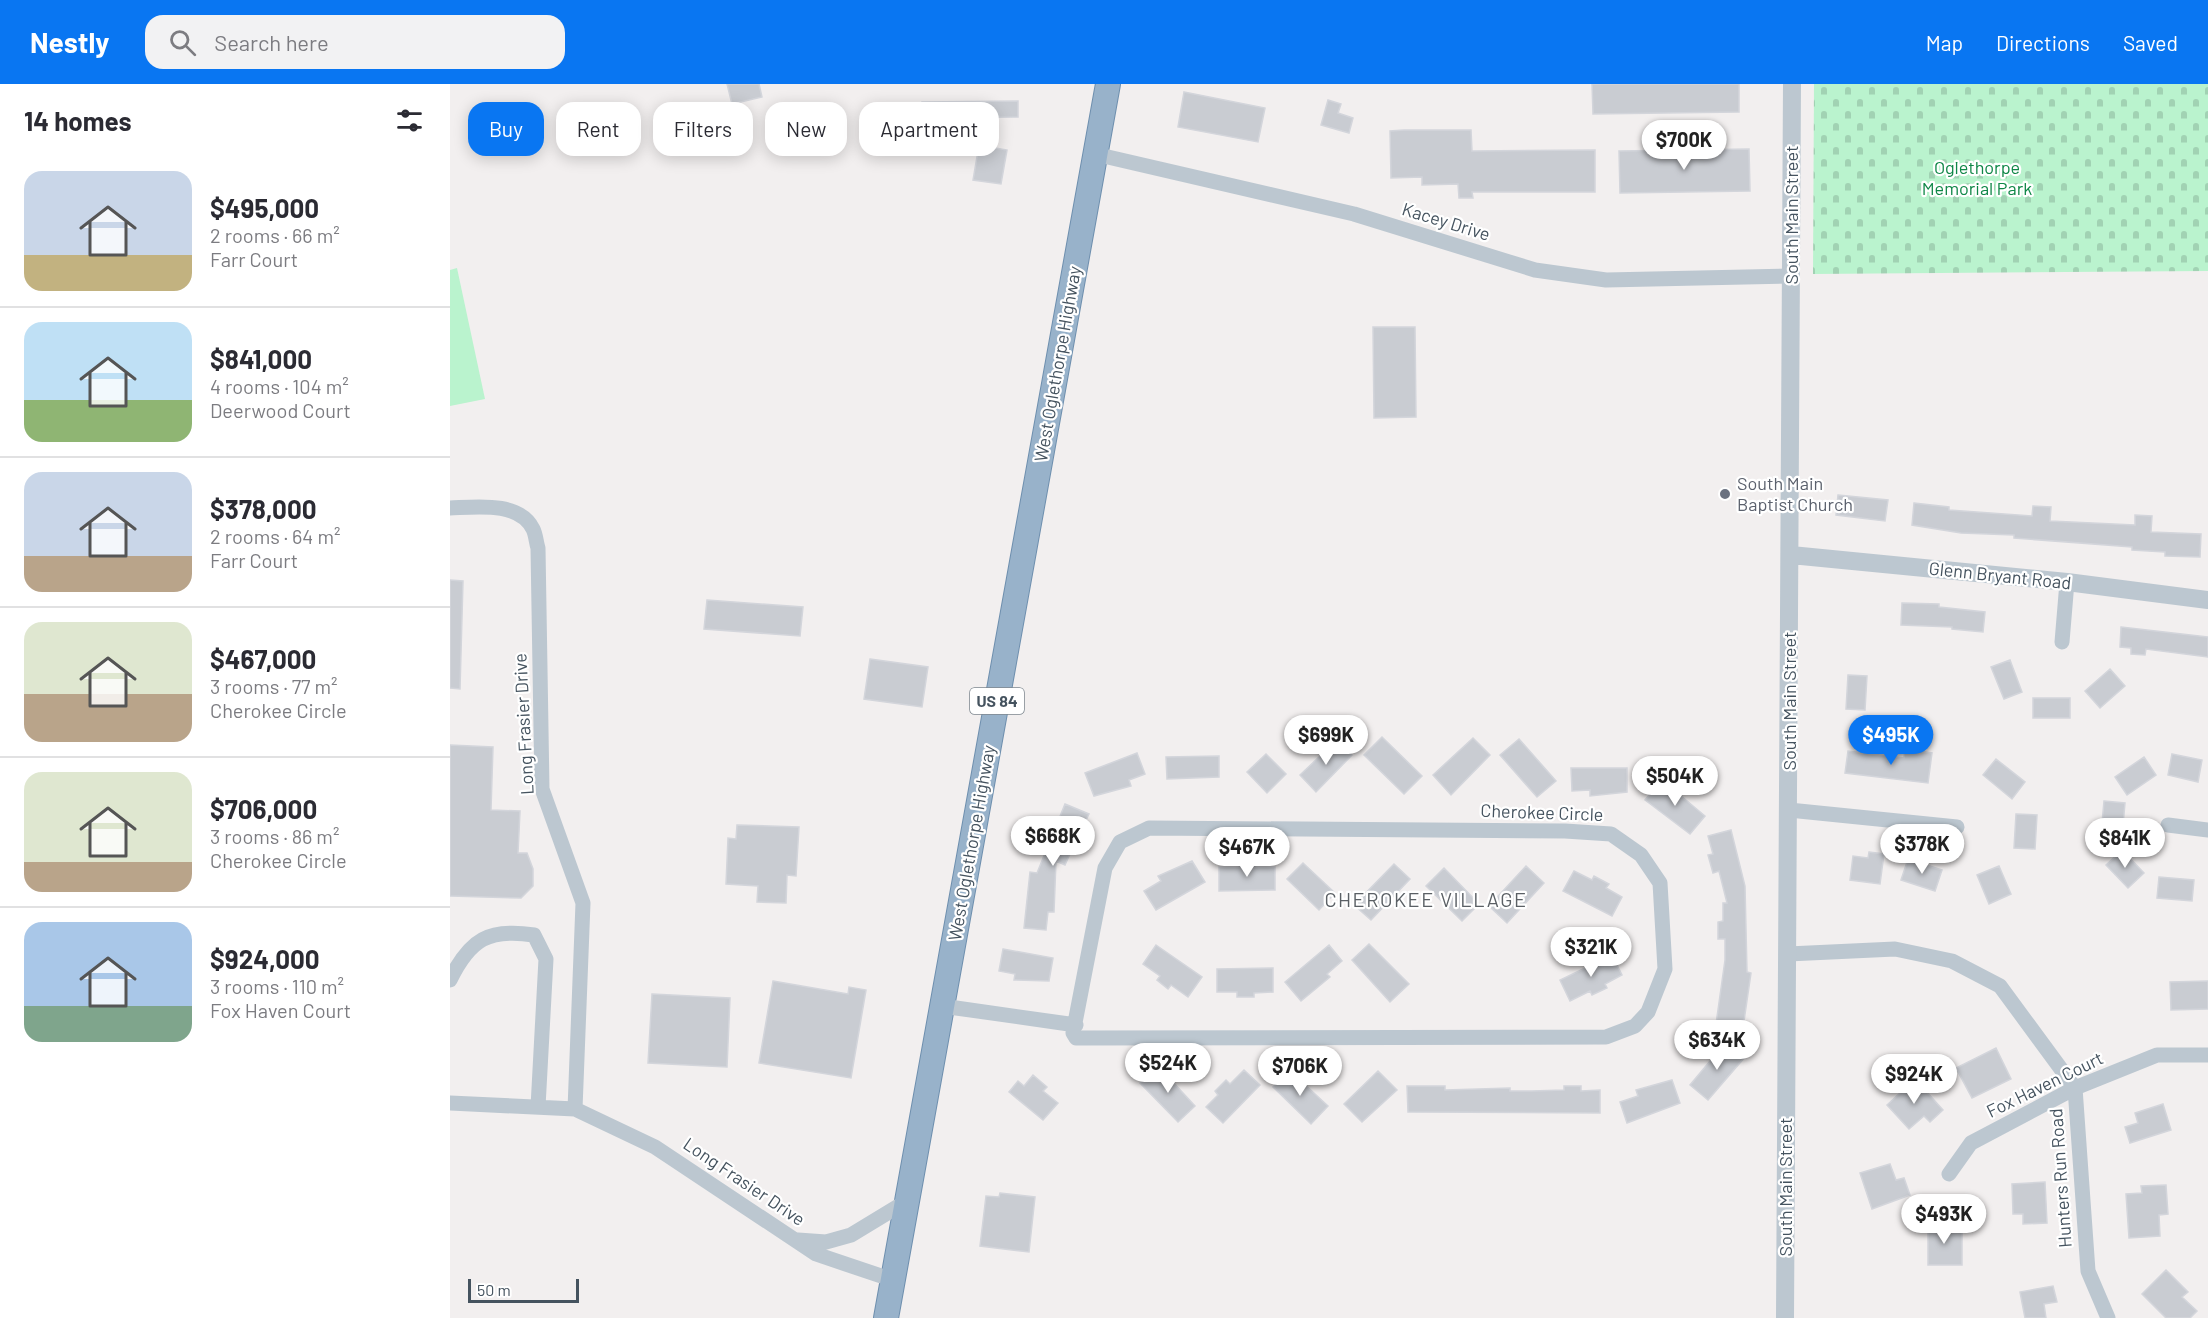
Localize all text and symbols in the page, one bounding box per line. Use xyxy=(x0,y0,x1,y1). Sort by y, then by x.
search box xyxy=(145,15,565,69)
text: Nestly xyxy=(30,25,109,59)
icon: search xyxy=(166,26,199,59)
text: Search here xyxy=(214,29,329,55)
text: Map xyxy=(1926,30,1963,55)
text: Directions xyxy=(1996,30,2090,55)
text: Saved xyxy=(2123,30,2178,55)
chip: Buy xyxy=(468,102,544,156)
chip: Rent xyxy=(556,102,641,156)
chip: Filters xyxy=(653,102,753,156)
chip: New xyxy=(765,102,847,156)
chip: Apartment xyxy=(859,102,999,156)
icon: filters xyxy=(393,104,426,137)
text: 14 homes xyxy=(24,105,131,136)
pin: $700K xyxy=(1642,120,1726,171)
text: $700K xyxy=(1656,127,1712,151)
street label: South Main Street xyxy=(1780,146,1802,284)
park label: Oglethorpe Memorial Park xyxy=(1922,156,2032,199)
text: $495,000 xyxy=(210,192,319,223)
icon: home xyxy=(72,195,144,267)
street label: Kacey Drive xyxy=(1400,197,1493,245)
text: 2 rooms · 66 m² xyxy=(210,223,340,247)
text: Farr Court xyxy=(210,247,298,271)
street label: West Oglethorpe Highway xyxy=(1029,264,1085,464)
text: $841,000 xyxy=(210,343,312,374)
icon: home xyxy=(72,346,144,418)
text: 4 rooms · 104 m² xyxy=(210,374,349,398)
text: Deerwood Court xyxy=(210,398,351,422)
place label: South Main Baptist Church xyxy=(1737,472,1853,515)
marker: South Main Baptist Church xyxy=(1718,487,1732,501)
text: $378,000 xyxy=(210,493,317,524)
icon: home xyxy=(72,496,144,568)
text: 2 rooms · 64 m² xyxy=(210,524,340,548)
text: Farr Court xyxy=(210,548,298,572)
street label: Glenn Bryant Road xyxy=(1928,557,2072,593)
street label: South Main Street xyxy=(1778,632,1800,770)
text: $467,000 xyxy=(210,643,316,674)
icon: home xyxy=(72,646,144,718)
street label: Long Frasier Drive xyxy=(508,653,538,795)
text: 3 rooms · 77 m² xyxy=(210,674,338,698)
road number: US 84 xyxy=(970,688,1024,714)
text: Cherokee Circle xyxy=(210,698,347,722)
pin: $699K xyxy=(1284,715,1368,766)
pin: $495K xyxy=(1849,715,1933,766)
text: $699K xyxy=(1298,722,1354,746)
text: $495K xyxy=(1862,722,1920,746)
street label: West Oglethorpe Highway xyxy=(943,743,999,943)
pin: $504K xyxy=(1633,756,1717,807)
text: $504K xyxy=(1646,763,1704,787)
text: $706,000 xyxy=(210,793,317,824)
icon: home xyxy=(72,796,144,868)
street label: Cherokee Circle xyxy=(1480,799,1604,825)
pin: $668K xyxy=(1011,816,1095,867)
pin: $841K xyxy=(2083,818,2167,869)
text: $668K xyxy=(1025,823,1081,847)
text: 3 rooms · 86 m² xyxy=(210,824,339,848)
pin: $378K xyxy=(1880,824,1964,875)
text: $841K xyxy=(2099,825,2151,849)
pin: $467K xyxy=(1205,827,1289,878)
text: $378K xyxy=(1894,831,1950,855)
text: $467K xyxy=(1219,834,1275,858)
text: Cherokee Circle xyxy=(210,848,347,872)
district label: CHEROKEE VILLAGE xyxy=(1324,887,1528,911)
pin: $321K xyxy=(1549,927,1633,978)
text: $321K xyxy=(1565,934,1617,958)
text: $924,000 xyxy=(210,943,320,974)
icon: home xyxy=(72,946,144,1018)
text: 3 rooms · 110 m² xyxy=(210,974,344,998)
text: Fox Haven Court xyxy=(210,998,351,1022)
pin: $634K xyxy=(1675,1020,1759,1071)
text: $634K xyxy=(1688,1027,1746,1051)
pin: $524K xyxy=(1126,1043,1210,1094)
pin: $706K xyxy=(1258,1046,1342,1097)
street label: Fox Haven Court xyxy=(1983,1046,2106,1122)
text: $524K xyxy=(1139,1050,1197,1074)
text: $706K xyxy=(1272,1053,1328,1077)
pin: $924K xyxy=(1872,1054,1956,1105)
text: $924K xyxy=(1885,1061,1943,1085)
street label: Hunters Run Road xyxy=(2044,1108,2076,1248)
street label: South Main Street xyxy=(1774,1118,1796,1256)
street label: Long Frasier Drive xyxy=(680,1132,809,1230)
pin: $493K xyxy=(1902,1194,1986,1245)
text: $493K xyxy=(1915,1201,1973,1225)
scale bar xyxy=(468,1276,579,1304)
text: 50 m xyxy=(477,1280,511,1299)

